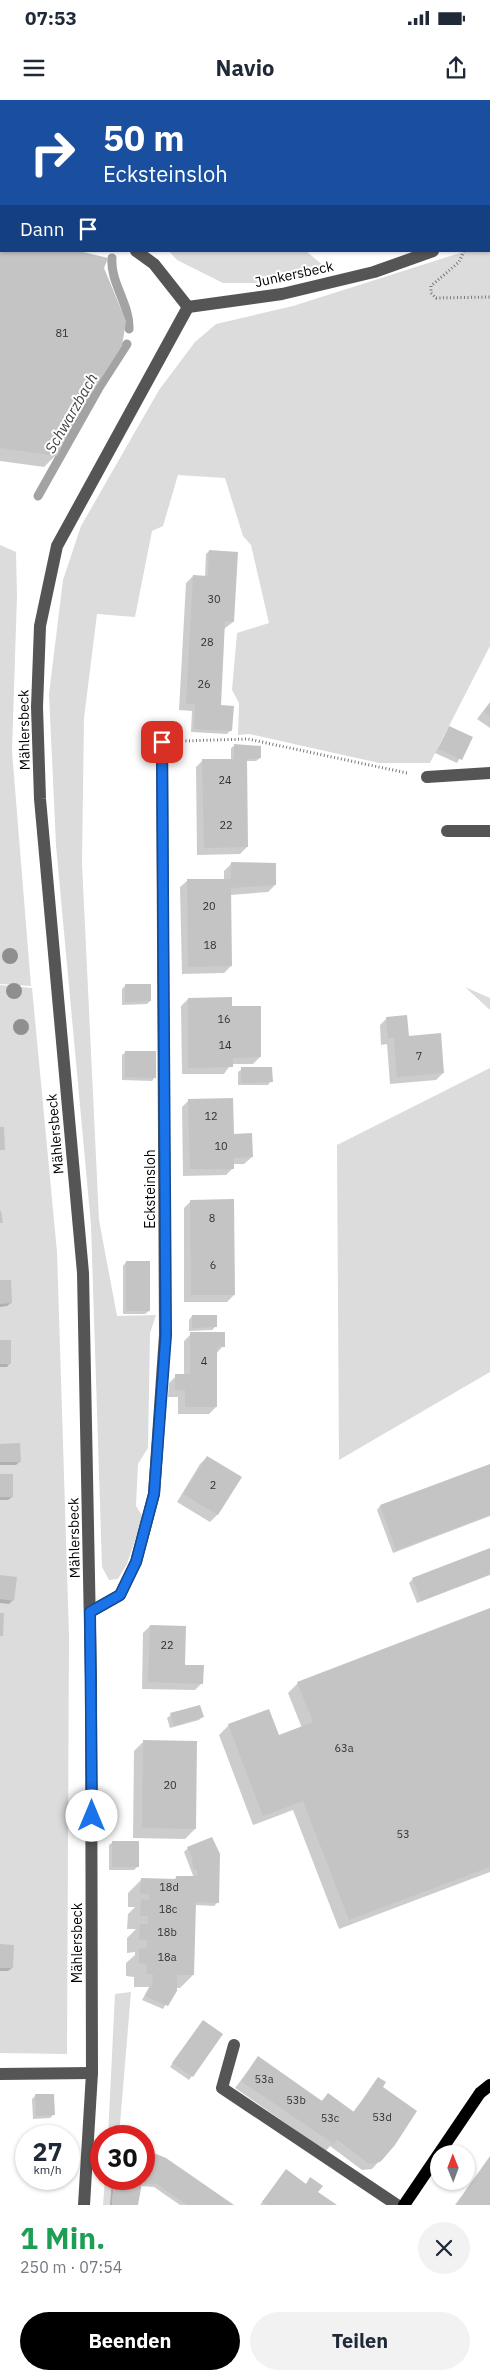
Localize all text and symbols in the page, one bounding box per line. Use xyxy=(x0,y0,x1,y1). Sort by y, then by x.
text: 07:53 xyxy=(25,6,77,30)
text: Navio xyxy=(216,53,274,82)
icon: menu xyxy=(20,54,48,82)
icon: share xyxy=(442,54,470,82)
text: 50 m xyxy=(103,115,185,161)
icon: right xyxy=(20,120,85,185)
text: Ecksteinsloh xyxy=(103,159,228,188)
icon: arrive xyxy=(74,215,102,243)
text: Dann xyxy=(20,217,64,241)
street label: Junkersbeck xyxy=(253,257,336,291)
house number: 81 xyxy=(55,326,69,340)
water label: Schwarzbach xyxy=(40,370,102,456)
house number: 30 xyxy=(207,592,221,606)
house number: 28 xyxy=(200,635,214,649)
house number: 26 xyxy=(197,677,211,691)
street label: Mählersbeck xyxy=(14,689,34,770)
pin xyxy=(141,721,183,763)
icon: arrive xyxy=(148,728,176,756)
house number: 24 xyxy=(218,773,232,787)
house number: 22 xyxy=(219,818,233,832)
house number: 20 xyxy=(202,899,216,913)
house number: 18 xyxy=(203,938,217,952)
house number: 16 xyxy=(217,1012,231,1026)
house number: 14 xyxy=(218,1038,232,1052)
house number: 7 xyxy=(416,1049,422,1063)
street label: Mählersbeck xyxy=(42,1093,67,1175)
house number: 12 xyxy=(204,1109,218,1123)
house number: 10 xyxy=(214,1139,228,1153)
street label: Ecksteinsloh xyxy=(141,1149,159,1229)
house number: 8 xyxy=(209,1211,215,1225)
house number: 6 xyxy=(210,1258,216,1272)
house number: 4 xyxy=(201,1354,208,1368)
house number: 2 xyxy=(210,1478,216,1492)
street label: Mählersbeck xyxy=(64,1497,84,1578)
house number: 22 xyxy=(160,1638,174,1652)
house number: 63a xyxy=(334,1741,354,1755)
house number: 20 xyxy=(163,1778,177,1792)
position arrow xyxy=(65,1789,117,1841)
house number: 53 xyxy=(396,1827,410,1841)
house number: 18d xyxy=(159,1880,179,1894)
street label: Mählersbeck xyxy=(68,1902,86,1983)
house number: 18c xyxy=(159,1902,178,1916)
house number: 18b xyxy=(157,1925,177,1939)
house number: 18a xyxy=(157,1950,177,1964)
house number: 53a xyxy=(254,2072,274,2086)
house number: 53b xyxy=(286,2093,306,2107)
house number: 53d xyxy=(372,2110,392,2124)
house number: 53c xyxy=(321,2111,340,2125)
speed limit sign: 30 xyxy=(90,2125,155,2190)
text: 27 xyxy=(32,2135,63,2168)
north arrow xyxy=(430,2145,475,2190)
map controls xyxy=(430,2145,475,2190)
text: km/h xyxy=(33,2162,62,2177)
text: 1 Min. xyxy=(20,2218,105,2257)
button: close xyxy=(418,2222,470,2274)
text: 250 m · 07:54 xyxy=(20,2257,122,2277)
button: Beenden xyxy=(20,2312,240,2370)
button: Teilen xyxy=(250,2312,470,2370)

